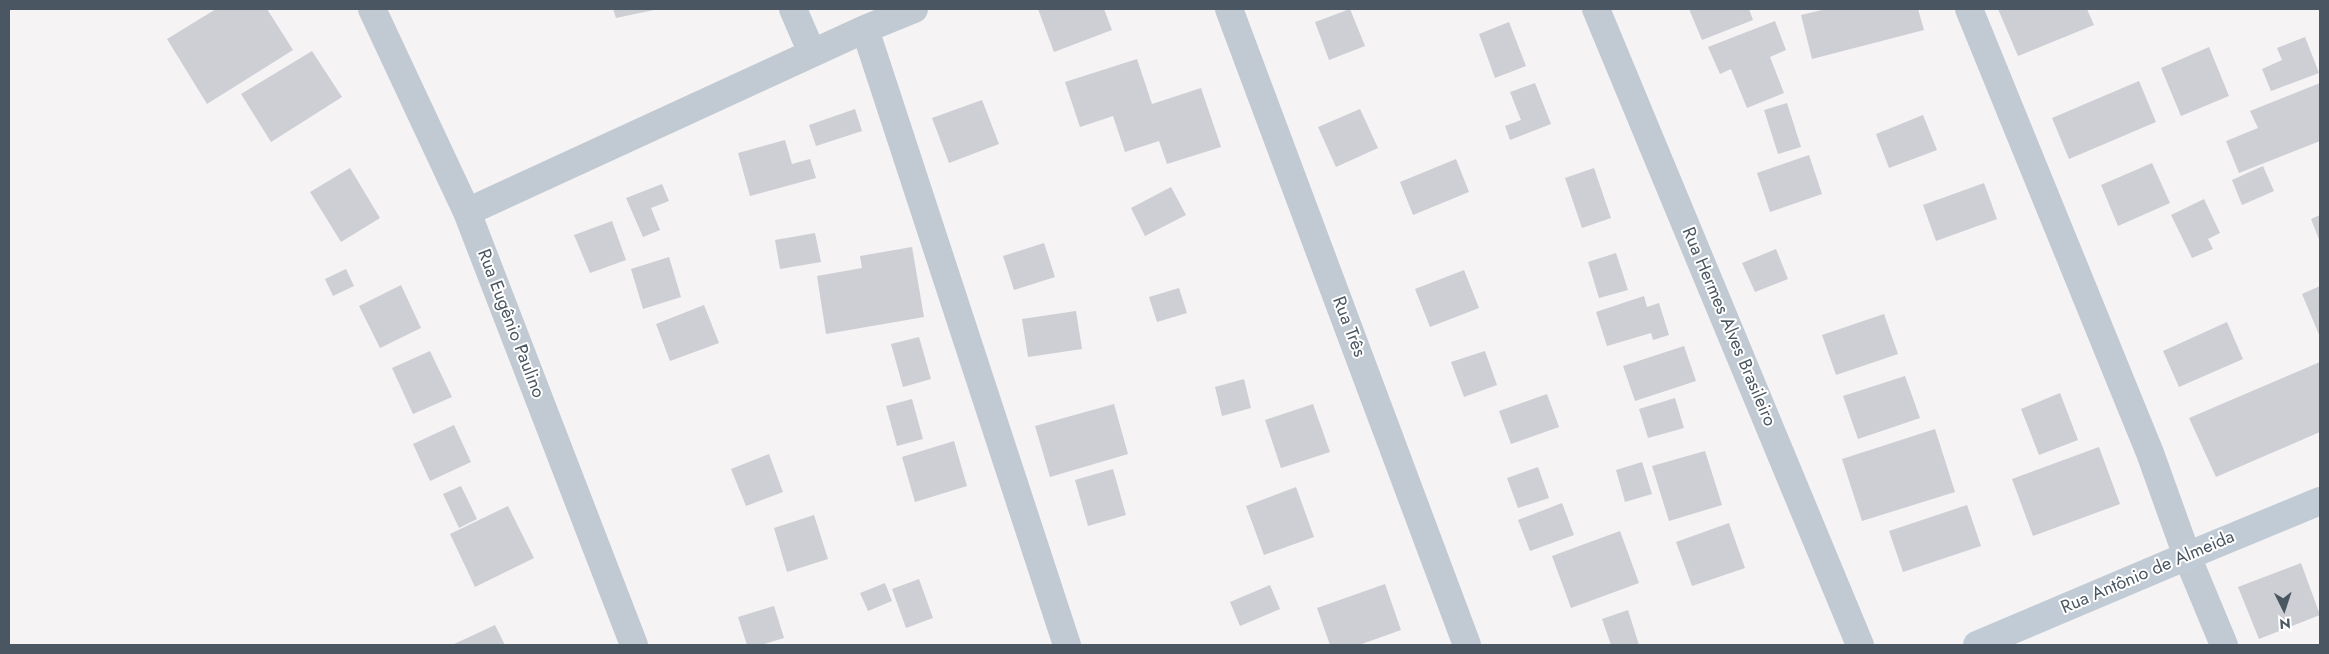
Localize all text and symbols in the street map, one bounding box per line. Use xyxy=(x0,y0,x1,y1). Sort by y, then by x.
street label: Rua Hermes Alves Brasileiro xyxy=(1676,224,1780,430)
street label: Rua Eugênio Paulino xyxy=(472,247,548,401)
street label: Rua Três xyxy=(1327,294,1369,360)
street label: Rua Antônio de Almeida xyxy=(2058,527,2238,619)
north arrow xyxy=(2259,584,2309,634)
text: N xyxy=(2279,614,2291,634)

